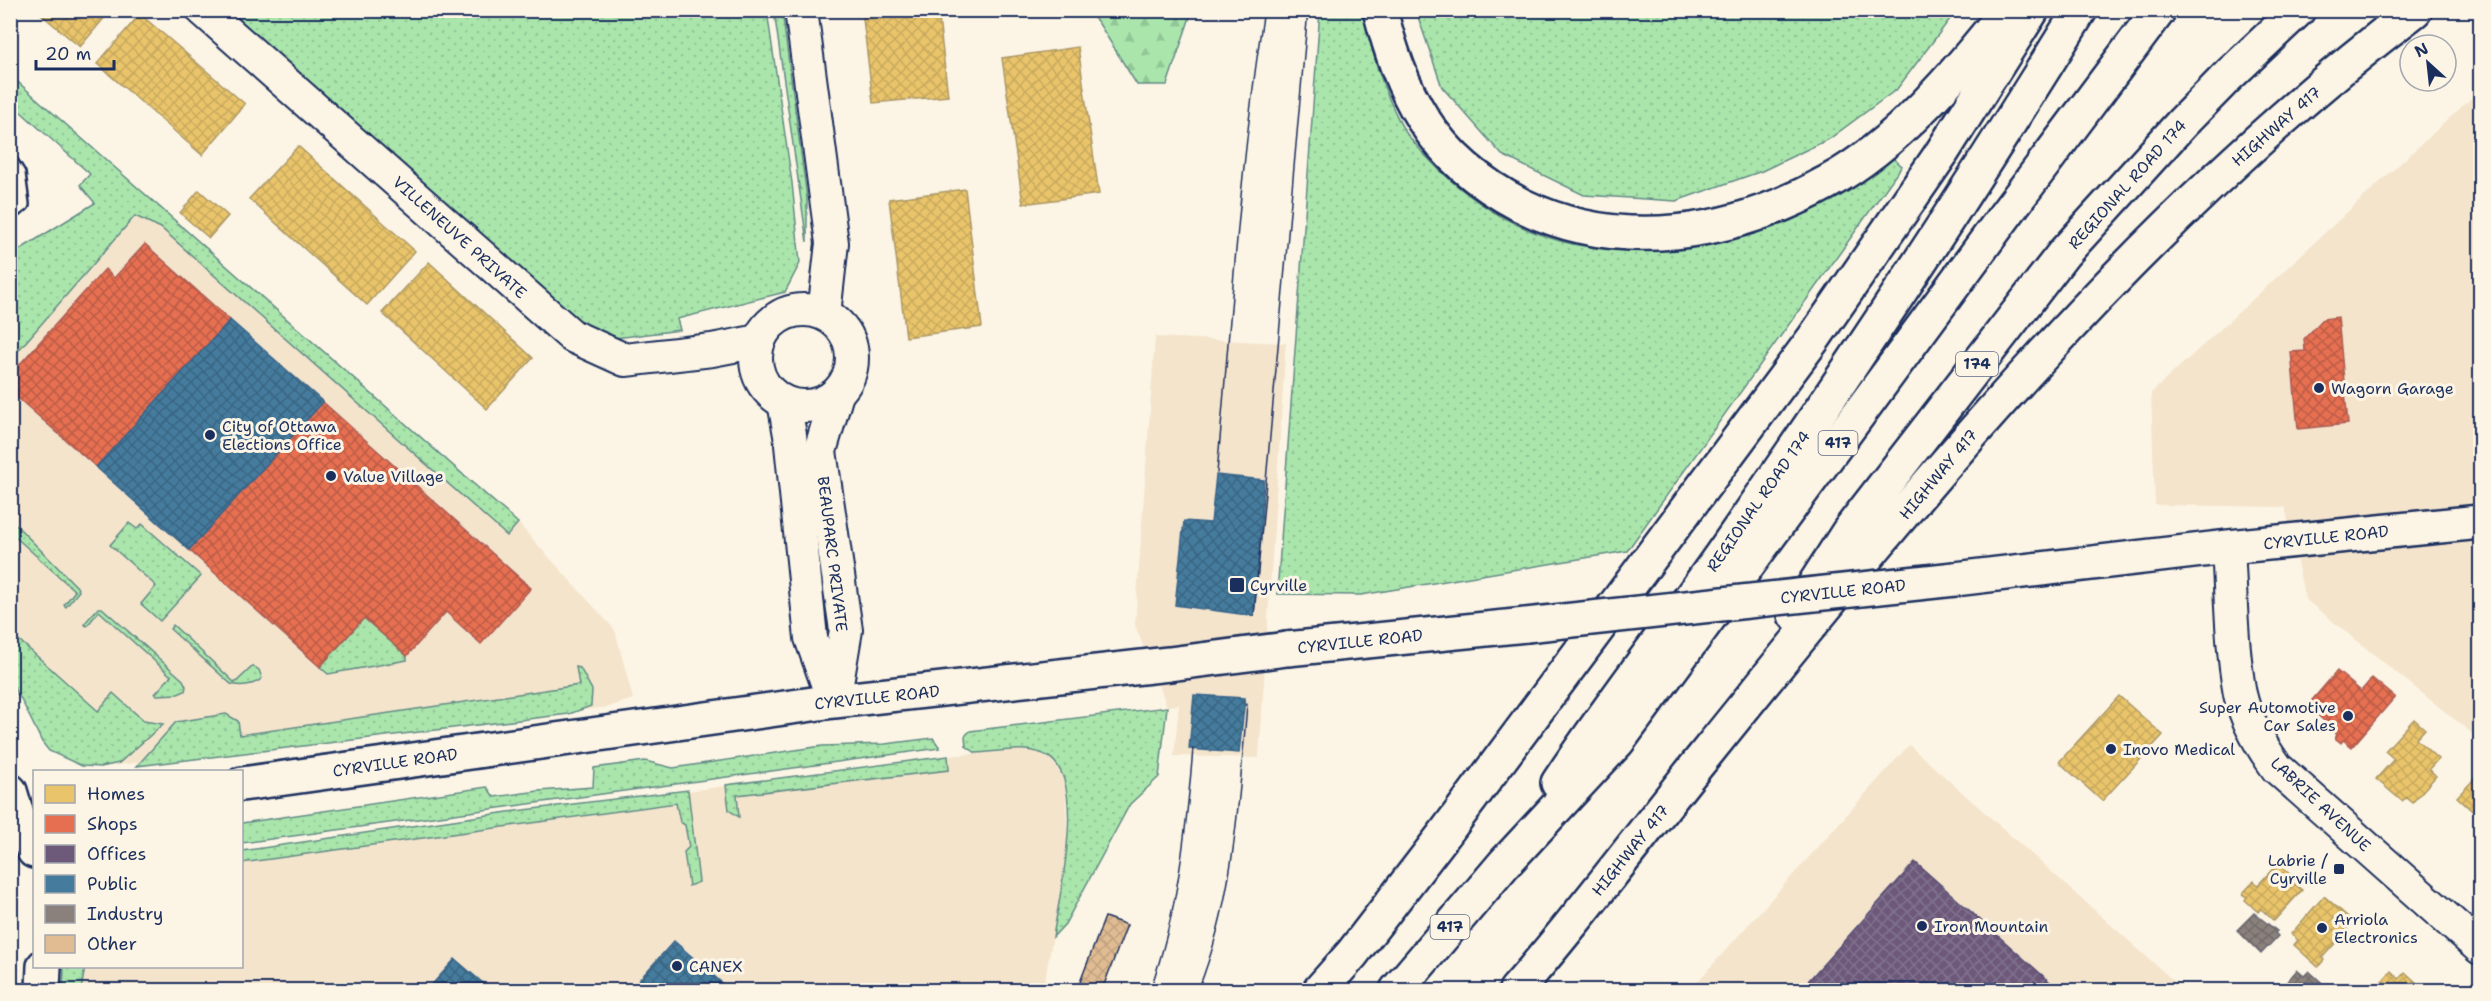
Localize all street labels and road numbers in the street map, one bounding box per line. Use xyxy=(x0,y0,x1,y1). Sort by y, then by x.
street label: HIGHWAY 417 xyxy=(2227,82,2325,171)
street label: REGIONAL ROAD 174 xyxy=(2064,115,2191,254)
street label: VILLENEUVE PRIVATE xyxy=(388,172,531,303)
road number: 174 xyxy=(1956,352,1998,376)
street label: HIGHWAY 417 xyxy=(1894,425,1982,524)
street label: REGIONAL ROAD 174 xyxy=(1702,427,1815,576)
road number: 417 xyxy=(1818,431,1858,455)
street label: BEAUPARC PRIVATE xyxy=(813,475,852,633)
street label: CYRVILLE ROAD xyxy=(2262,520,2390,555)
street label: CYRVILLE ROAD xyxy=(1779,574,1907,609)
street label: CYRVILLE ROAD xyxy=(1296,624,1424,659)
street label: CYRVILLE ROAD xyxy=(813,680,941,715)
street label: CYRVILLE ROAD xyxy=(331,743,459,782)
street label: LABRIE AVENUE xyxy=(2266,752,2375,856)
street label: HIGHWAY 417 xyxy=(1587,800,1674,900)
road number: 417 xyxy=(1430,915,1470,939)

